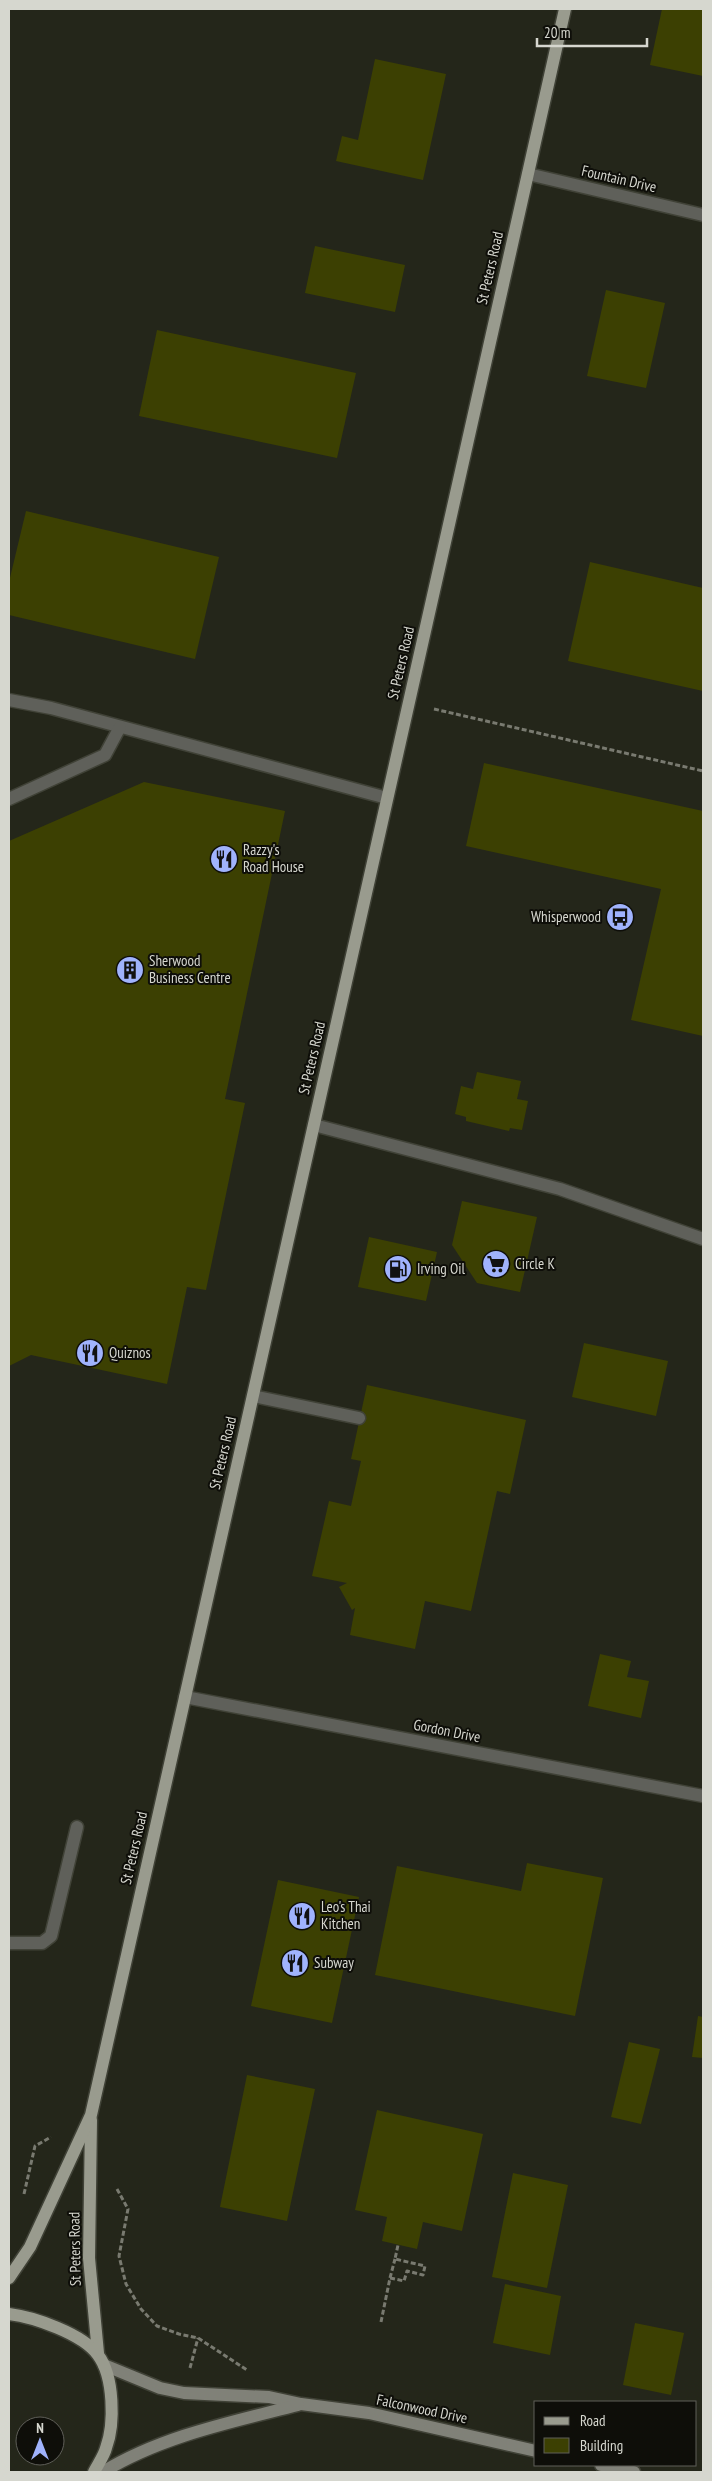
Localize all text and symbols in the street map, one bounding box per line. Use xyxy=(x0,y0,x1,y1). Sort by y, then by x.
scale bar xyxy=(537,15,647,47)
text: 20 m xyxy=(544,23,570,42)
street label: Fountain Drive xyxy=(580,161,658,196)
street label: St Peters Road xyxy=(472,230,507,306)
street label: St Peters Road xyxy=(383,625,418,701)
place label: Razzy's Road House xyxy=(243,840,304,876)
restaurant icon: Razzy's Road House xyxy=(209,844,239,874)
bus stop icon: Whisperwood xyxy=(605,902,635,932)
place label: Whisperwood xyxy=(531,907,601,926)
place label: Sherwood Business Centre xyxy=(149,951,231,987)
building icon: Sherwood Business Centre xyxy=(115,955,145,985)
street label: St Peters Road xyxy=(294,1020,329,1096)
supermarket icon: Circle K xyxy=(481,1249,511,1279)
fuel station icon: Irving Oil xyxy=(383,1254,413,1284)
place label: Circle K xyxy=(515,1254,555,1273)
place label: Irving Oil xyxy=(417,1259,465,1278)
restaurant icon: Quiznos xyxy=(75,1338,105,1368)
place label: Quiznos xyxy=(109,1343,151,1362)
street label: St Peters Road xyxy=(205,1415,240,1491)
street label: Gordon Drive xyxy=(412,1715,482,1746)
street label: St Peters Road xyxy=(116,1810,151,1886)
place label: Leo's Thai Kitchen xyxy=(321,1897,371,1933)
restaurant icon: Leo's Thai Kitchen xyxy=(287,1901,317,1931)
restaurant icon: Subway xyxy=(280,1948,310,1978)
place label: Subway xyxy=(314,1953,354,1972)
street label: St Peters Road xyxy=(64,2212,85,2286)
street label: Falconwood Drive xyxy=(375,2390,469,2427)
legend xyxy=(534,2401,697,2466)
text: Road xyxy=(580,2411,606,2430)
north arrow xyxy=(15,2416,65,2466)
text: N xyxy=(36,2419,44,2437)
text: Building xyxy=(580,2436,623,2455)

